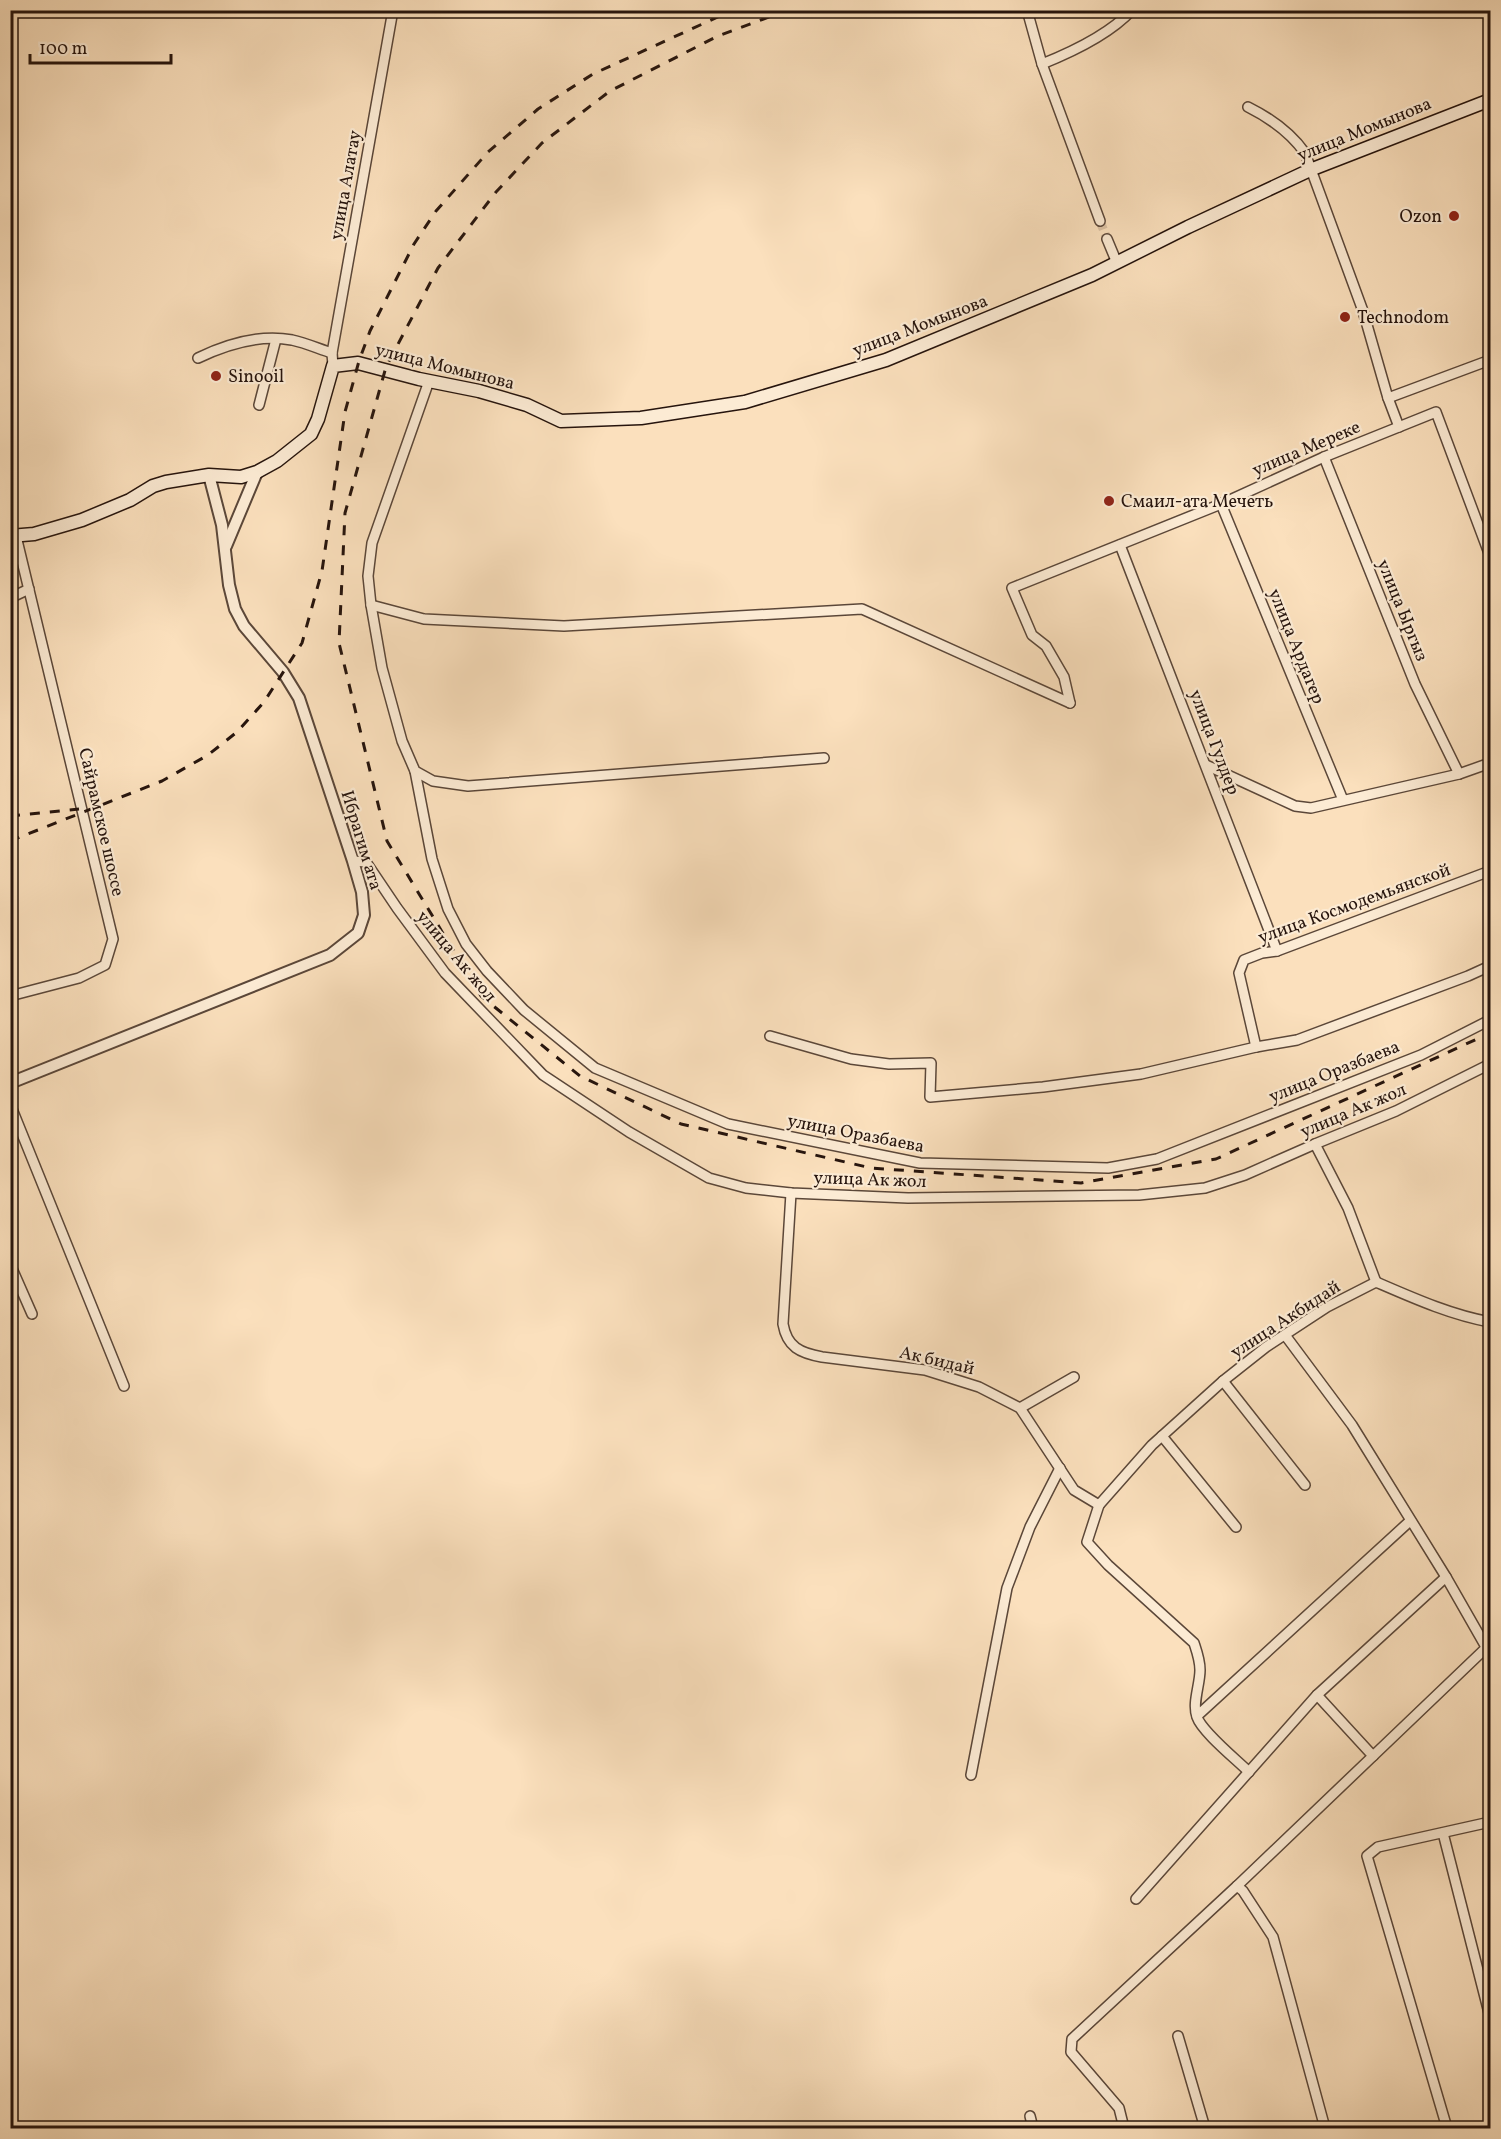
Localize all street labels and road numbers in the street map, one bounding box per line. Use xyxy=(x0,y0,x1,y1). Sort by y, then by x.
street label: улица Момынова xyxy=(1294,92,1436,169)
street label: улица Алатау xyxy=(325,128,368,242)
street label: улица Момынова xyxy=(849,289,992,364)
street label: улица Момынова xyxy=(372,338,517,397)
street label: улица Мереке xyxy=(1249,415,1365,483)
street label: улица Ыргыз xyxy=(1370,556,1433,665)
street label: улица Ардагер xyxy=(1261,585,1330,708)
street label: улица Гулдер xyxy=(1182,686,1245,799)
street label: Сайрамское шоссе xyxy=(71,746,130,899)
street label: Ибрагим ата xyxy=(334,787,388,893)
street label: улица Космодемьянской xyxy=(1255,858,1454,951)
street label: улица Ак жол xyxy=(410,906,502,1008)
street label: улица Оразбаева xyxy=(1265,1035,1404,1110)
street label: улица Ак жол xyxy=(1297,1078,1411,1145)
street label: улица Оразбаева xyxy=(785,1109,926,1160)
street label: улица Ак жол xyxy=(813,1166,927,1195)
street label: улица Акбидай xyxy=(1226,1275,1346,1365)
street label: Ак бидай xyxy=(897,1341,977,1382)

